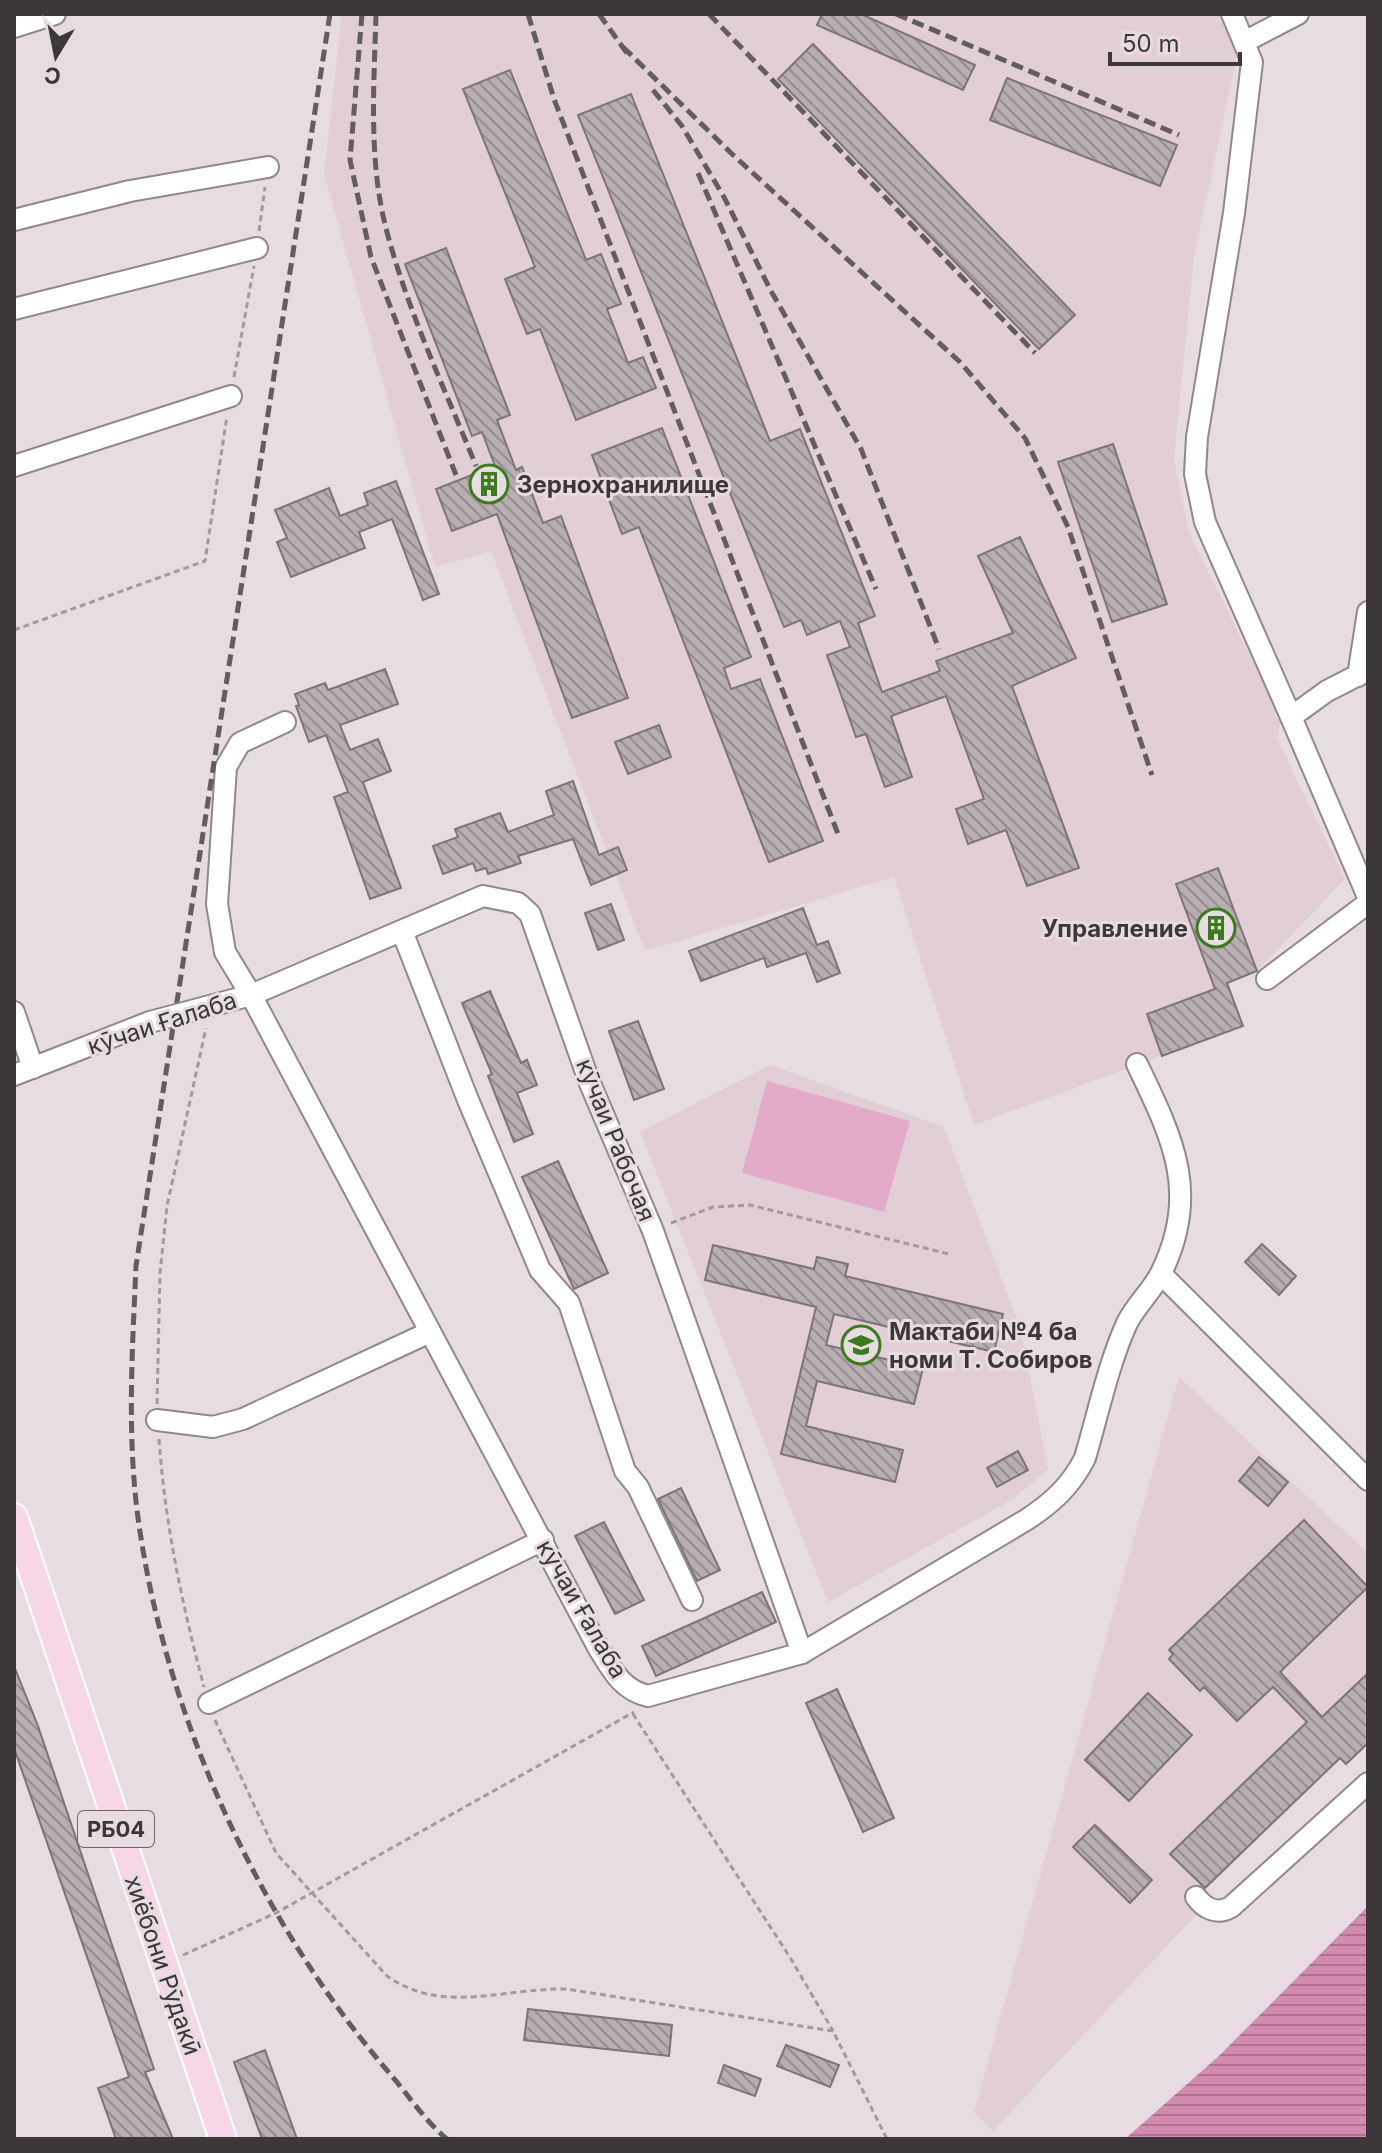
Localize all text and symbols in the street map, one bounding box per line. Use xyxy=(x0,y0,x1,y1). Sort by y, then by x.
north arrow xyxy=(16,16,96,96)
scale bar xyxy=(1110,16,1240,66)
text: 50 m xyxy=(1122,29,1180,58)
text: С xyxy=(42,61,63,90)
building icon: Зернохранилище xyxy=(468,463,510,505)
place label: Зернохранилище xyxy=(517,470,729,499)
building icon: Управление xyxy=(1195,907,1237,949)
place label: Управление xyxy=(1041,914,1188,943)
street label: кӯчаи Ғалаба xyxy=(84,985,240,1061)
street label: кӯчаи Рабочая xyxy=(570,1054,662,1226)
place label: Мактаби №4 ба номи Т. Собиров xyxy=(889,1317,1093,1374)
school or university icon: Мактаби №4 ба номи Т. Собиров xyxy=(840,1324,882,1366)
street label: кӯчаи Ғалаба xyxy=(531,1535,633,1683)
road number: РБ04 xyxy=(78,1811,154,1847)
street label: хиёбони Рӯдакӣ xyxy=(119,1871,207,2059)

